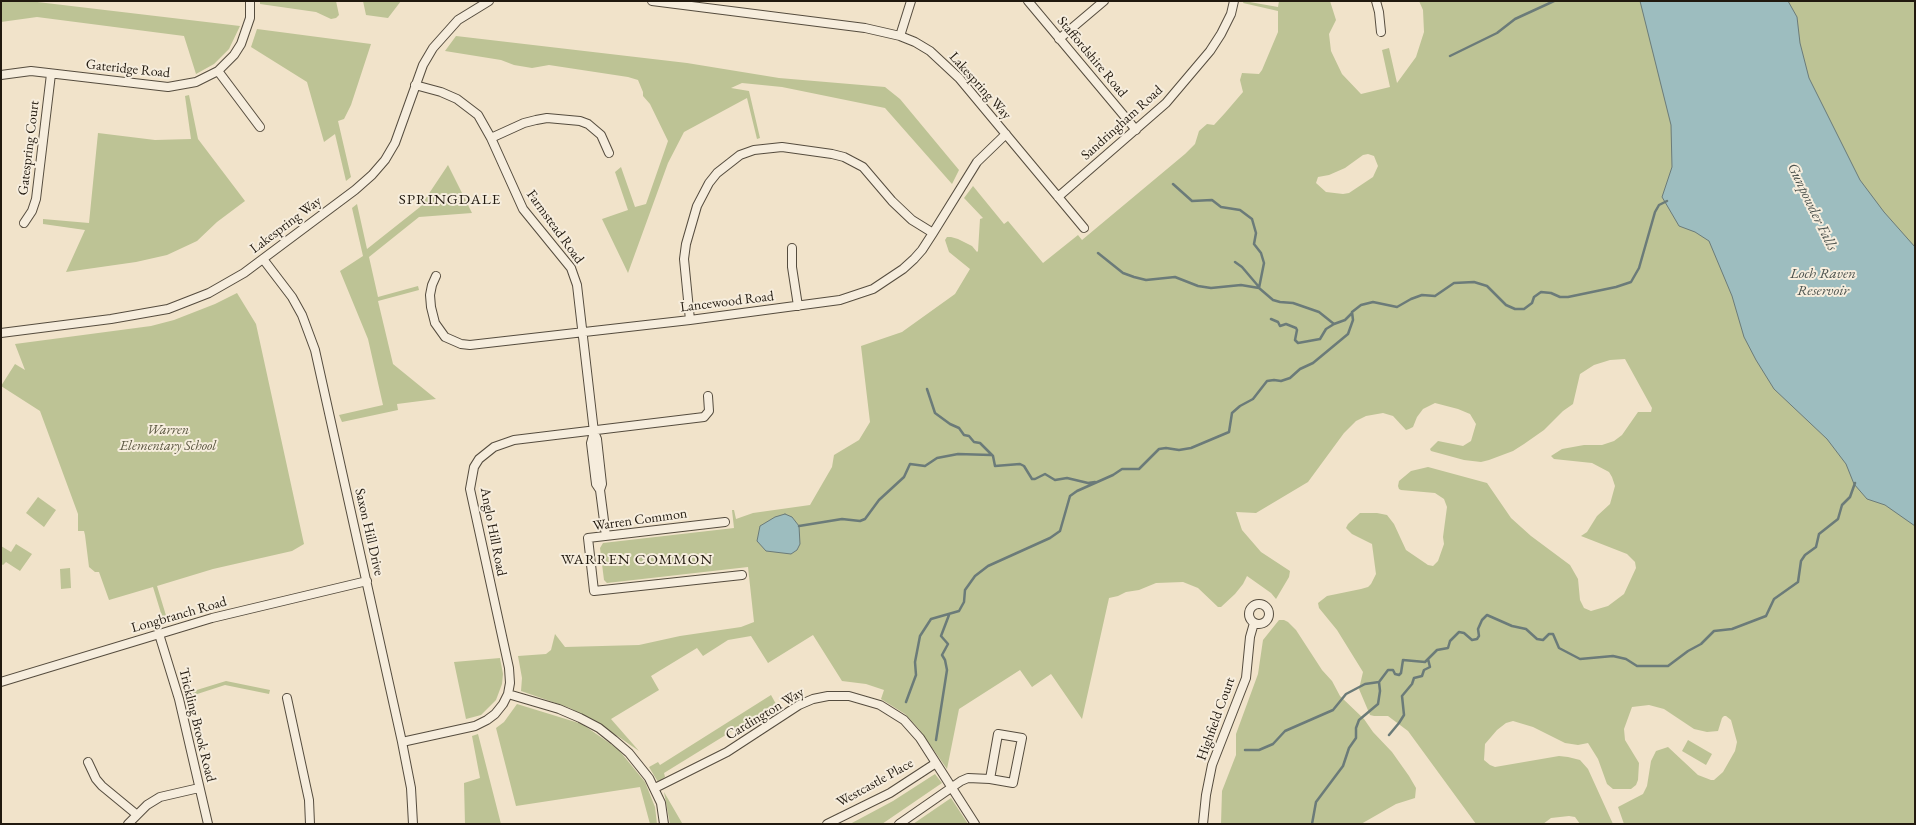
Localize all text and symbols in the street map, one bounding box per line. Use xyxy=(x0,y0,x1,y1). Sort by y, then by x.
street label: Staffordshire Road xyxy=(1053,13,1131,101)
street label: Lakespring Way xyxy=(945,49,1015,123)
street label: Gateridge Road xyxy=(85,56,171,82)
street label: Sandringham Road xyxy=(1078,82,1166,164)
street label: Gatespring Court xyxy=(15,100,43,196)
water label: Gunpowder Falls xyxy=(1783,160,1841,254)
street label: Farmstead Road xyxy=(523,187,587,267)
district label: SPRINGDALE xyxy=(399,191,501,209)
street label: Lakespring Way xyxy=(247,193,325,257)
water label: Loch Raven Reservoir xyxy=(1790,265,1856,300)
street label: Lancewood Road xyxy=(679,288,775,316)
park label: Warren Elementary School xyxy=(120,422,216,454)
street label: Anglo Hill Road xyxy=(476,486,510,578)
street label: Saxon Hill Drive xyxy=(351,487,387,577)
street label: Warren Common xyxy=(592,505,688,535)
district label: WARREN COMMON xyxy=(561,551,713,569)
street label: Longbranch Road xyxy=(129,593,229,637)
street label: Trickling Brook Road xyxy=(175,666,219,784)
street label: Highfield Court xyxy=(1193,675,1239,763)
street label: Cardington Way xyxy=(723,684,807,744)
street label: Westcastle Place xyxy=(834,755,916,811)

